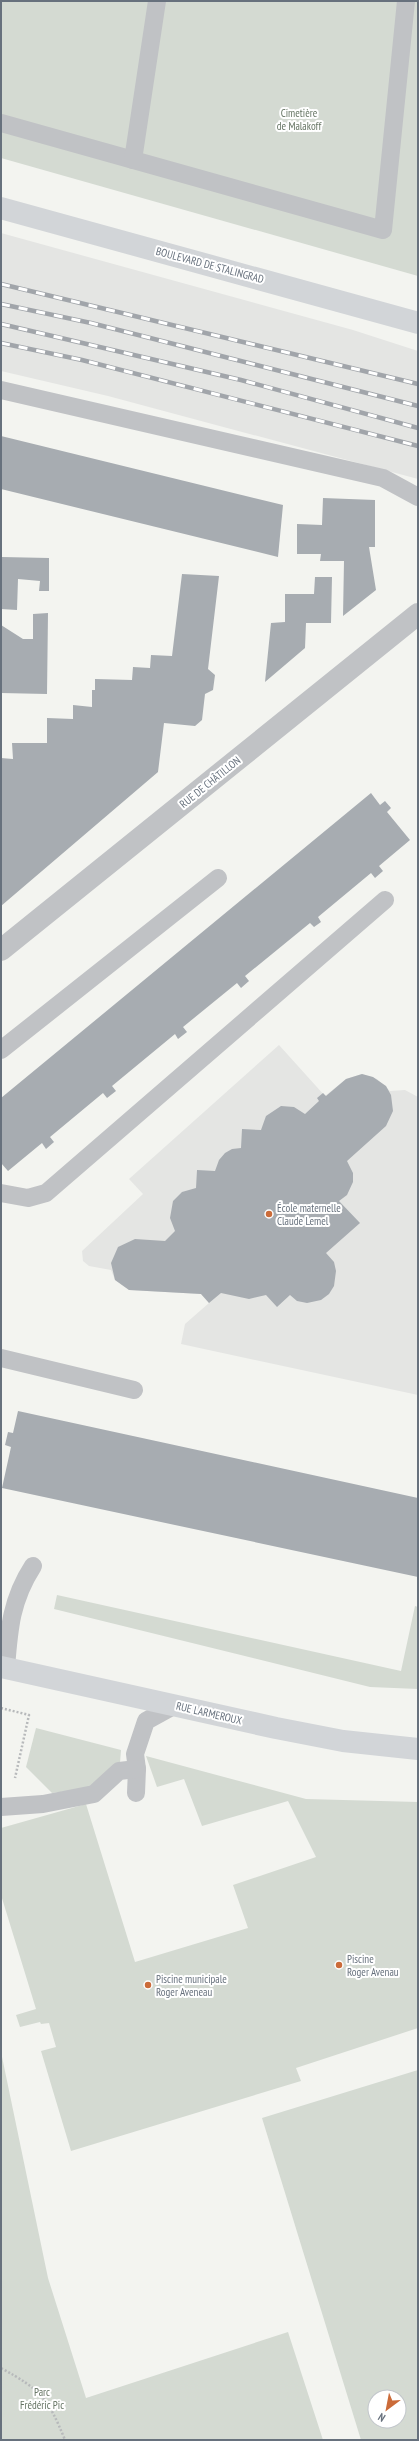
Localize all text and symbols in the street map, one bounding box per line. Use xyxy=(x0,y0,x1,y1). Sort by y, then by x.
park label: Cimetière de Malakoff xyxy=(277,106,322,133)
street label: BOULEVARD DE STALINGRAD xyxy=(155,244,266,286)
street label: RUE DE CHÂTILLON xyxy=(177,753,243,811)
place label: École maternelle Claude Lemel xyxy=(277,1201,341,1228)
marker: École maternelle Claude Lemel xyxy=(264,1209,274,1219)
street label: RUE LARMEROUX xyxy=(175,1699,244,1727)
place label: Piscine Roger Avenau xyxy=(347,1952,399,1979)
marker: Piscine Roger Avenau xyxy=(334,1960,344,1970)
place label: Piscine municipale Roger Aveneau xyxy=(156,1972,227,1999)
marker: Piscine municipale Roger Aveneau xyxy=(143,1980,153,1990)
park label: Parc Frédéric Pic xyxy=(20,2385,64,2412)
north arrow xyxy=(367,2389,407,2429)
text: N xyxy=(375,2410,388,2425)

